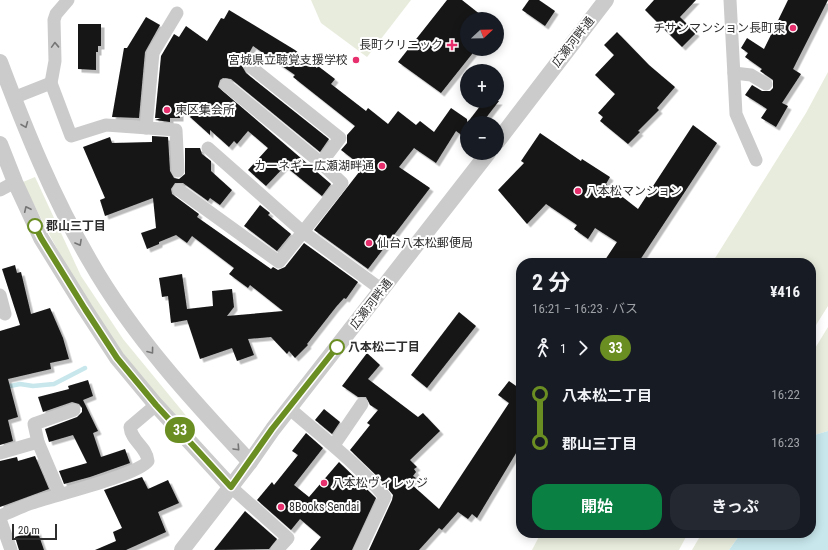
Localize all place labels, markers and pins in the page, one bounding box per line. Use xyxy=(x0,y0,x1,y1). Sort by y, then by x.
place label: チサンマンション長町東 xyxy=(653,21,785,35)
marker: チサンマンション長町東 xyxy=(788,23,798,33)
place label: 長町クリニック xyxy=(359,38,443,52)
marker: 長町クリニック xyxy=(446,39,458,51)
place label: 宮城県立聴覚支援学校 xyxy=(228,53,348,67)
marker: 宮城県立聴覚支援学校 xyxy=(351,55,361,65)
place label: 東区集会所 xyxy=(175,103,235,117)
marker: 東区集会所 xyxy=(162,105,172,115)
place label: カーネギー広瀬湖畔通 xyxy=(254,159,374,173)
marker: カーネギー広瀬湖畔通 xyxy=(377,161,387,171)
place label: 八本松マンション xyxy=(586,184,682,198)
marker: 八本松マンション xyxy=(573,186,583,196)
marker: 郡山三丁目 xyxy=(27,218,43,234)
place label: 郡山三丁目 xyxy=(46,219,106,233)
place label: 仙台八本松郵便局 xyxy=(377,236,473,250)
marker: 仙台八本松郵便局 xyxy=(364,238,374,248)
marker: 八本松二丁目 xyxy=(329,339,345,355)
place label: 八本松二丁目 xyxy=(348,340,420,354)
place label: 八本松ヴィレッジ xyxy=(332,476,428,490)
marker: 八本松ヴィレッジ xyxy=(319,478,329,488)
place label: 8Books Sendai xyxy=(289,500,359,514)
marker: 8Books Sendai xyxy=(276,502,286,512)

